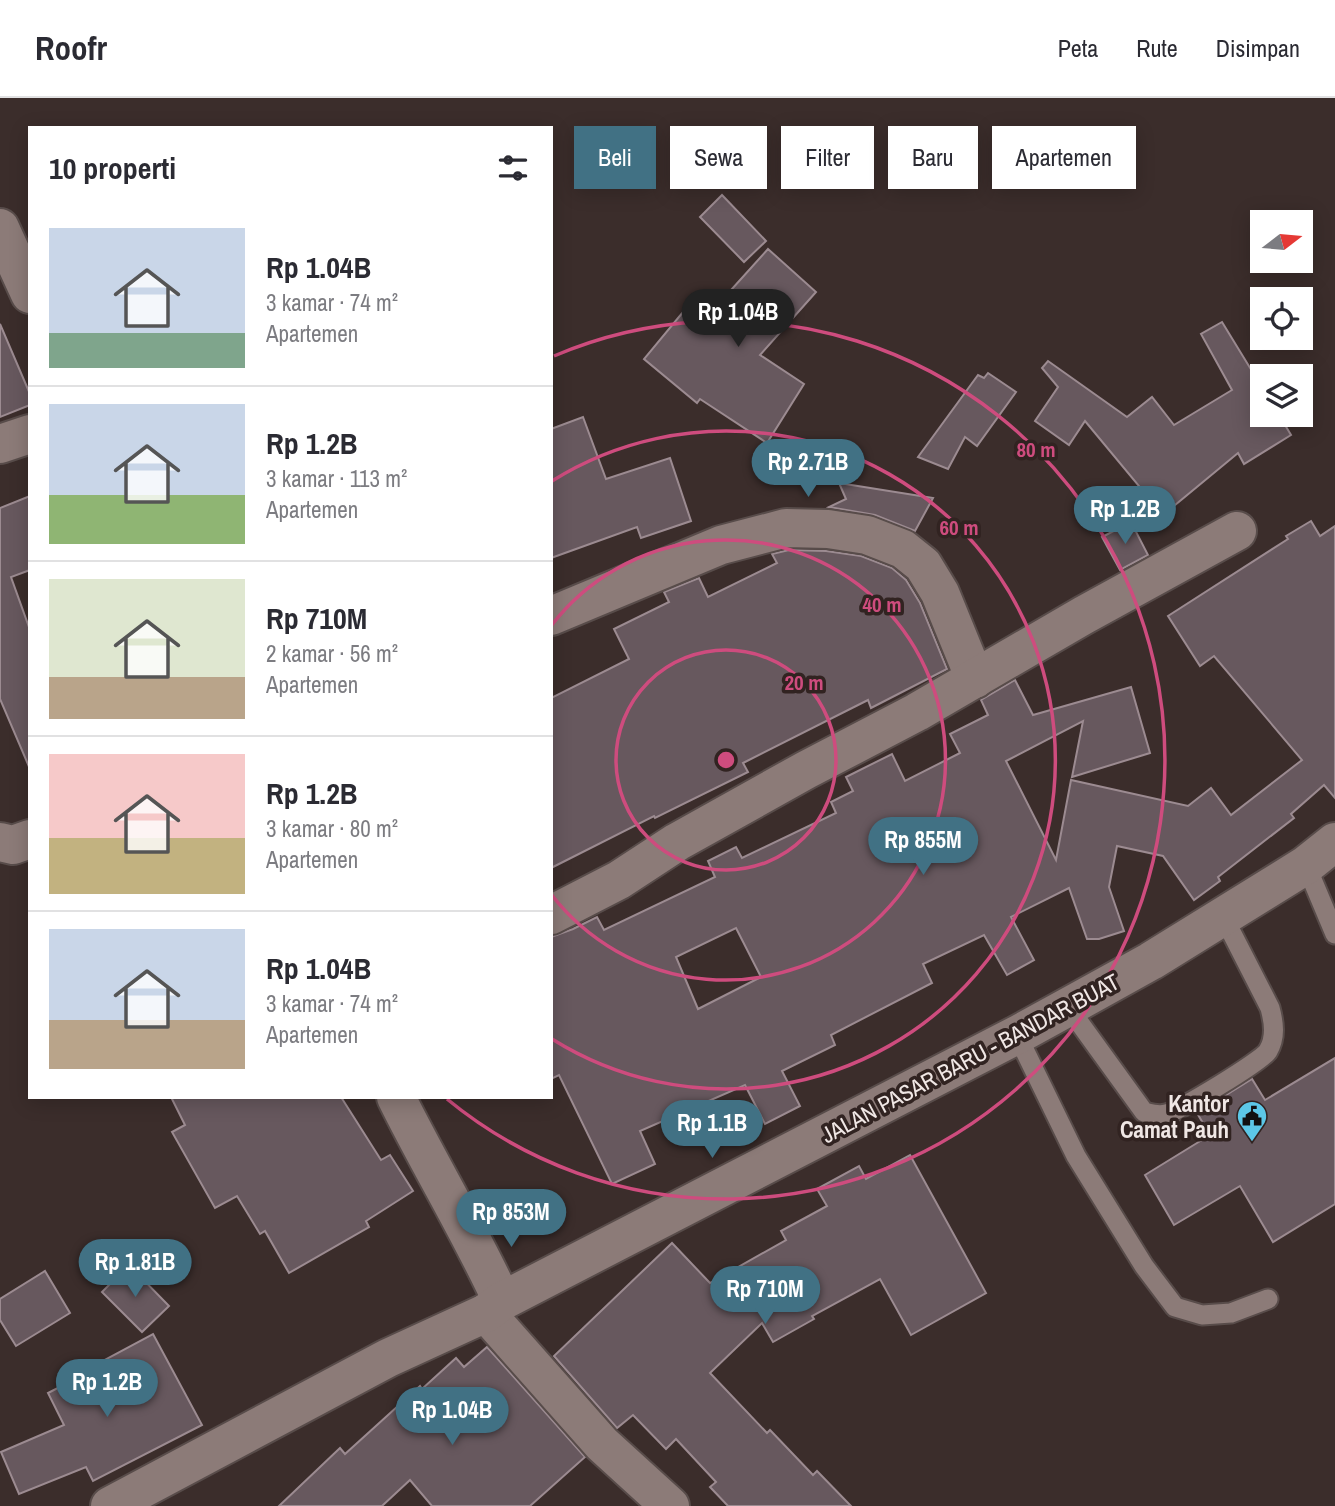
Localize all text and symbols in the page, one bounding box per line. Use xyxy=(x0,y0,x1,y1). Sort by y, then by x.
text: Roofr xyxy=(35,26,107,70)
text: Peta xyxy=(1058,32,1098,64)
text: Rute xyxy=(1136,32,1178,64)
text: Disimpan xyxy=(1216,32,1300,64)
chip: Beli xyxy=(574,126,656,189)
chip: Sewa xyxy=(670,126,767,189)
chip: Filter xyxy=(781,126,874,189)
chip: Baru xyxy=(888,126,978,189)
chip: Apartemen xyxy=(992,126,1136,189)
text: 10 properti xyxy=(49,148,176,188)
icon: filters xyxy=(494,149,532,187)
north arrow xyxy=(1250,210,1312,273)
map controls xyxy=(1250,210,1313,427)
text: Rp 1.04B xyxy=(266,247,371,287)
icon: home xyxy=(105,256,189,340)
text: 3 kamar · 74 m² xyxy=(266,287,398,318)
button: locate xyxy=(1250,287,1313,350)
pin: Rp 1.04B xyxy=(666,289,810,349)
text: Rp 1.04B xyxy=(698,296,778,327)
text: Apartemen xyxy=(266,318,358,349)
button: layers xyxy=(1250,364,1313,427)
text: Rp 1.2B xyxy=(266,423,358,463)
icon: home xyxy=(105,432,189,516)
text: 80 m xyxy=(1016,435,1056,464)
pin: Rp 2.71B xyxy=(736,440,880,499)
text: Rp 2.71B xyxy=(768,446,848,477)
text: 3 kamar · 113 m² xyxy=(266,463,407,494)
pin: Rp 1.2B xyxy=(1060,486,1190,546)
text: Rp 1.2B xyxy=(1090,493,1160,524)
text: Apartemen xyxy=(266,494,358,525)
text: 60 m xyxy=(939,513,979,542)
text: 40 m xyxy=(862,590,902,619)
text: Rp 710M xyxy=(266,598,367,638)
icon: home xyxy=(105,607,189,691)
text: 2 kamar · 56 m² xyxy=(266,638,398,669)
text: 20 m xyxy=(784,668,824,697)
text: Apartemen xyxy=(266,669,358,700)
centre of rings xyxy=(714,748,738,772)
text: Rp 1.2B xyxy=(266,773,358,813)
icon: home xyxy=(105,782,189,866)
text: 3 kamar · 80 m² xyxy=(266,813,398,844)
pin: Rp 855M xyxy=(858,818,988,877)
text: Rp 855M xyxy=(884,824,962,855)
text: Apartemen xyxy=(266,844,358,875)
text: Rp 1.04B xyxy=(266,948,371,988)
icon: home xyxy=(105,957,189,1041)
street label: JALAN PASAR BARU - BANDAR BUAT xyxy=(815,966,1125,1150)
text: 3 kamar · 74 m² xyxy=(266,988,398,1019)
text: Apartemen xyxy=(266,1019,358,1050)
place label: Kantor Camat Pauh xyxy=(1120,1088,1230,1145)
public building icon: Kantor Camat Pauh xyxy=(1235,1099,1269,1143)
pin: Rp 1.1B xyxy=(647,1100,777,1160)
text: Rp 1.1B xyxy=(677,1107,747,1138)
pin: Rp 853M xyxy=(446,1190,576,1249)
text: Rp 853M xyxy=(472,1196,550,1227)
pin: Rp 1.81B xyxy=(63,1240,207,1299)
text: Rp 1.81B xyxy=(95,1246,175,1277)
pin: Rp 710M xyxy=(700,1266,830,1326)
text: Rp 710M xyxy=(726,1273,804,1304)
pin: Rp 1.2B xyxy=(42,1360,172,1419)
text: Rp 1.2B xyxy=(72,1366,142,1397)
pin: Rp 1.04B xyxy=(380,1388,524,1447)
text: Rp 1.04B xyxy=(412,1394,492,1425)

